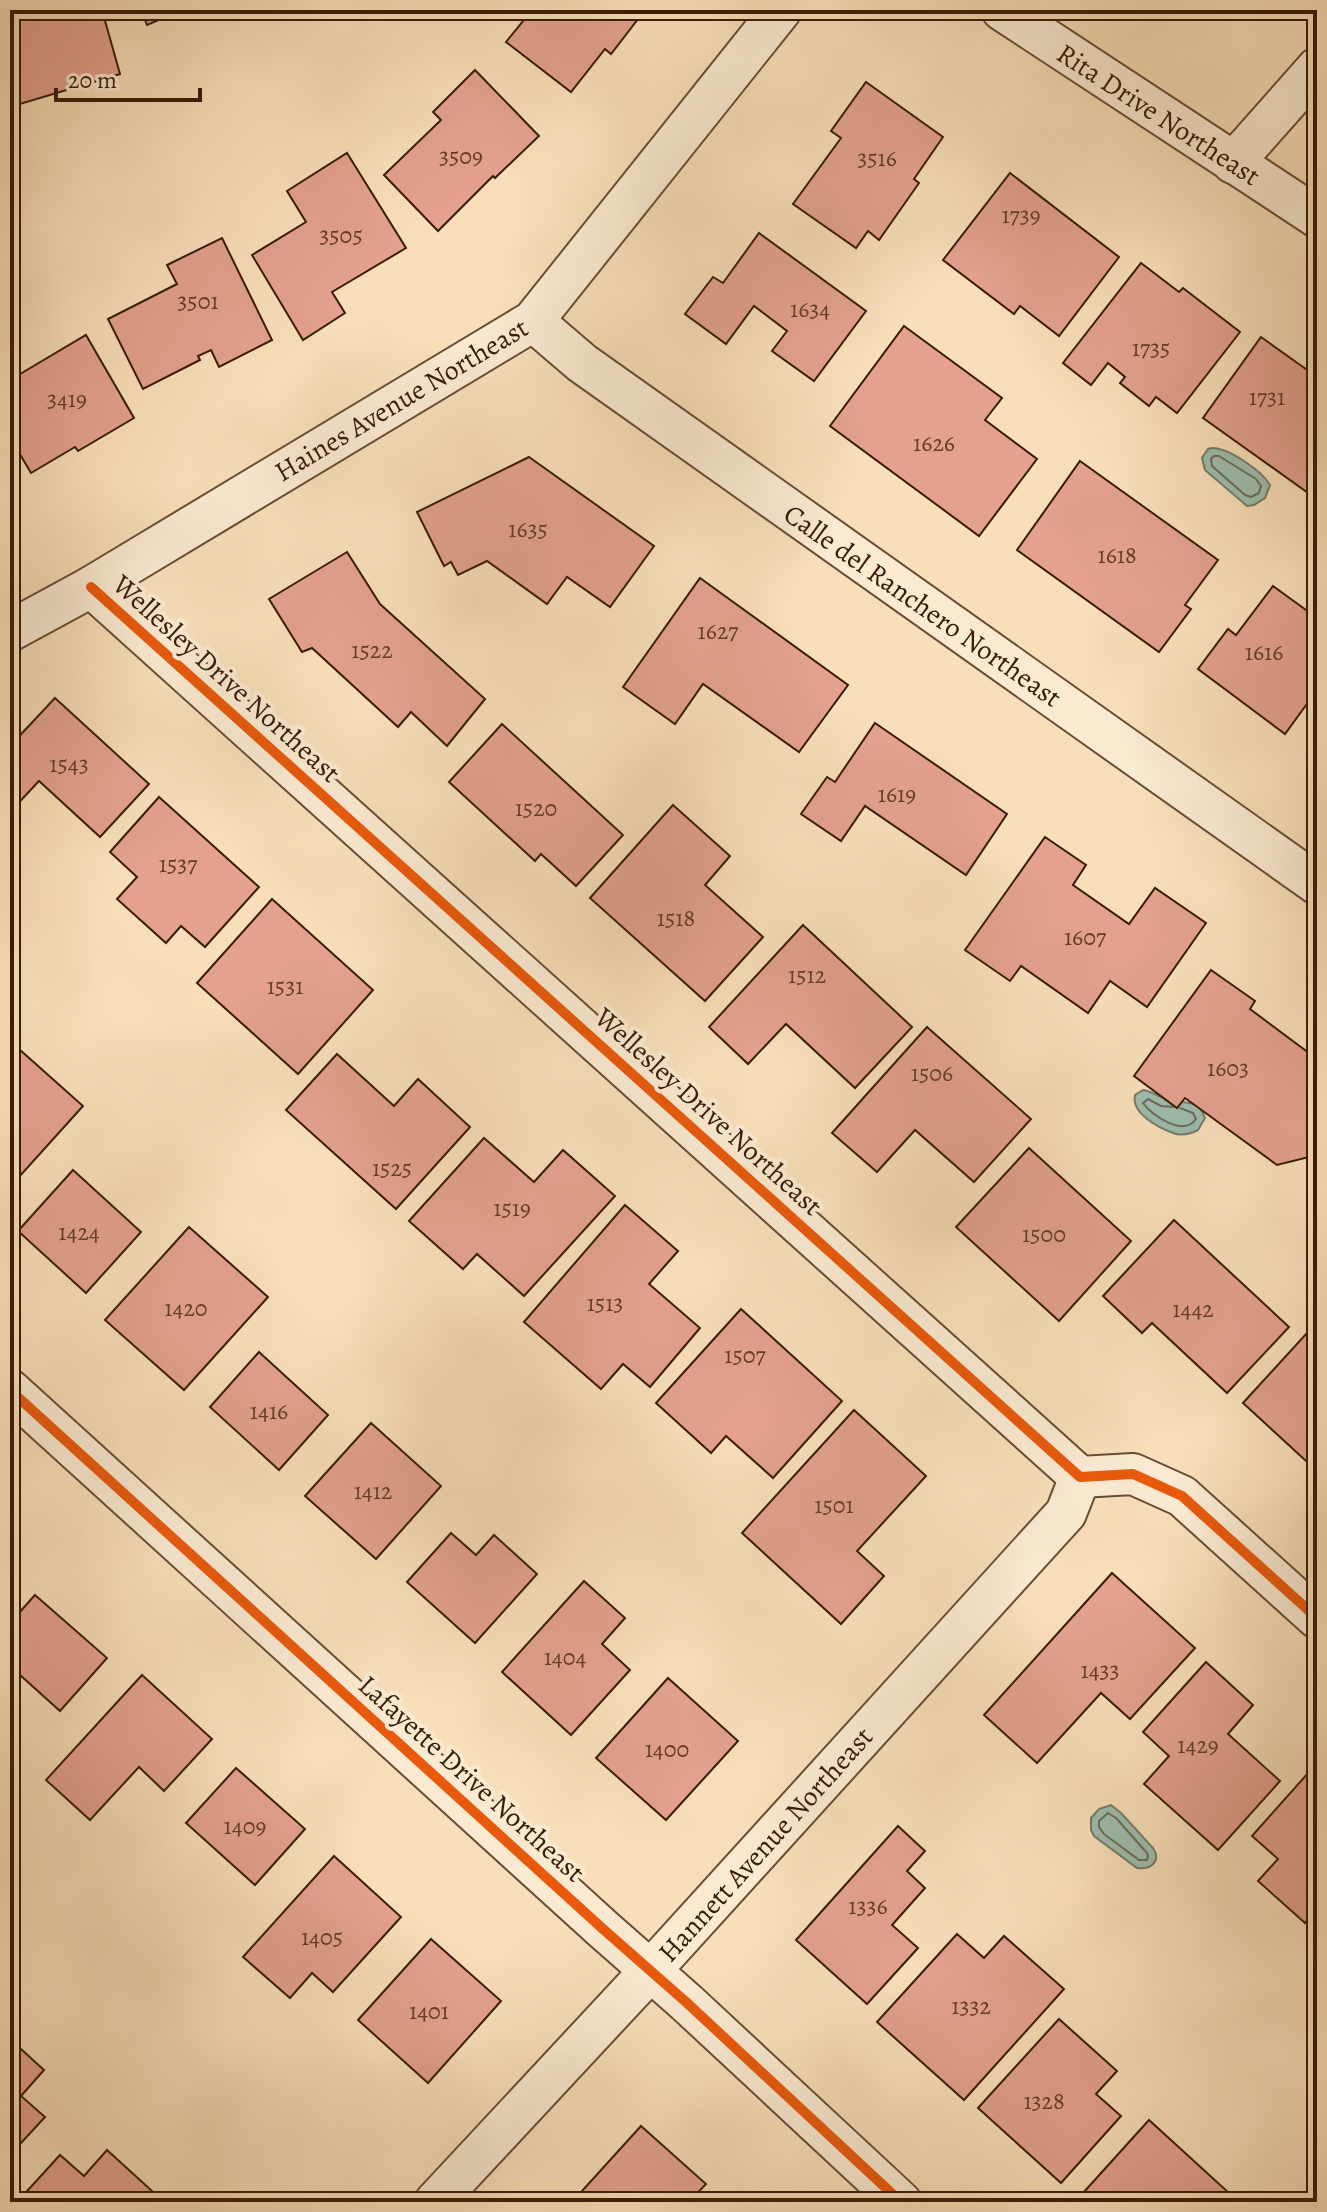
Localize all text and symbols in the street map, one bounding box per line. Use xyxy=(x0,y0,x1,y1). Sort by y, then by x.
street label: Rita Drive Northeast xyxy=(1049,35,1268,195)
scale bar xyxy=(56,52,200,102)
text: 20 m xyxy=(68,64,117,96)
house number: 3509 xyxy=(439,140,483,172)
house number: 3516 xyxy=(857,142,897,174)
house number: 1739 xyxy=(1001,199,1041,231)
house number: 3505 xyxy=(319,219,363,251)
house number: 3501 xyxy=(177,285,219,317)
house number: 1634 xyxy=(790,293,830,325)
street label: Haines Avenue Northeast xyxy=(268,309,535,491)
house number: 1735 xyxy=(1132,332,1170,364)
house number: 1731 xyxy=(1249,381,1285,413)
house number: 3419 xyxy=(47,383,87,415)
house number: 1626 xyxy=(913,427,955,459)
street label: Calle del Ranchero Northeast xyxy=(776,495,1069,716)
house number: 1635 xyxy=(508,513,548,545)
house number: 1618 xyxy=(1097,539,1137,571)
street label: Wellesley Drive Northeast xyxy=(104,565,348,791)
house number: 1627 xyxy=(698,615,739,647)
house number: 1522 xyxy=(351,634,393,666)
house number: 1616 xyxy=(1245,636,1283,668)
house number: 1543 xyxy=(49,748,89,780)
house number: 1619 xyxy=(878,778,916,810)
house number: 1520 xyxy=(515,792,557,824)
house number: 1537 xyxy=(159,848,198,880)
house number: 1518 xyxy=(657,902,695,934)
house number: 1607 xyxy=(1064,921,1107,953)
house number: 1512 xyxy=(788,959,826,991)
house number: 1531 xyxy=(267,970,303,1002)
street label: Wellesley Drive Northeast xyxy=(586,998,830,1224)
house number: 1603 xyxy=(1207,1052,1249,1084)
house number: 1506 xyxy=(911,1057,953,1089)
house number: 1525 xyxy=(372,1152,412,1184)
house number: 1519 xyxy=(493,1192,531,1224)
house number: 1424 xyxy=(58,1216,100,1248)
house number: 1500 xyxy=(1022,1218,1066,1250)
house number: 1513 xyxy=(587,1287,623,1319)
house number: 1420 xyxy=(164,1292,208,1324)
house number: 1442 xyxy=(1172,1293,1214,1325)
house number: 1507 xyxy=(724,1339,767,1371)
house number: 1416 xyxy=(250,1395,288,1427)
house number: 1412 xyxy=(354,1475,392,1507)
house number: 1501 xyxy=(814,1489,854,1521)
house number: 1404 xyxy=(544,1641,586,1673)
house number: 1433 xyxy=(1080,1654,1120,1686)
street label: Lafayette Drive Northeast xyxy=(350,1667,593,1891)
street label: Hannett Avenue Northeast xyxy=(650,1719,882,1970)
house number: 1429 xyxy=(1177,1729,1219,1761)
house number: 1400 xyxy=(645,1733,689,1765)
house number: 1409 xyxy=(224,1810,266,1842)
house number: 1336 xyxy=(848,1890,888,1922)
house number: 1405 xyxy=(301,1921,343,1953)
house number: 1332 xyxy=(951,1990,991,2022)
house number: 1401 xyxy=(409,1995,449,2027)
house number: 1328 xyxy=(1023,2085,1065,2117)

